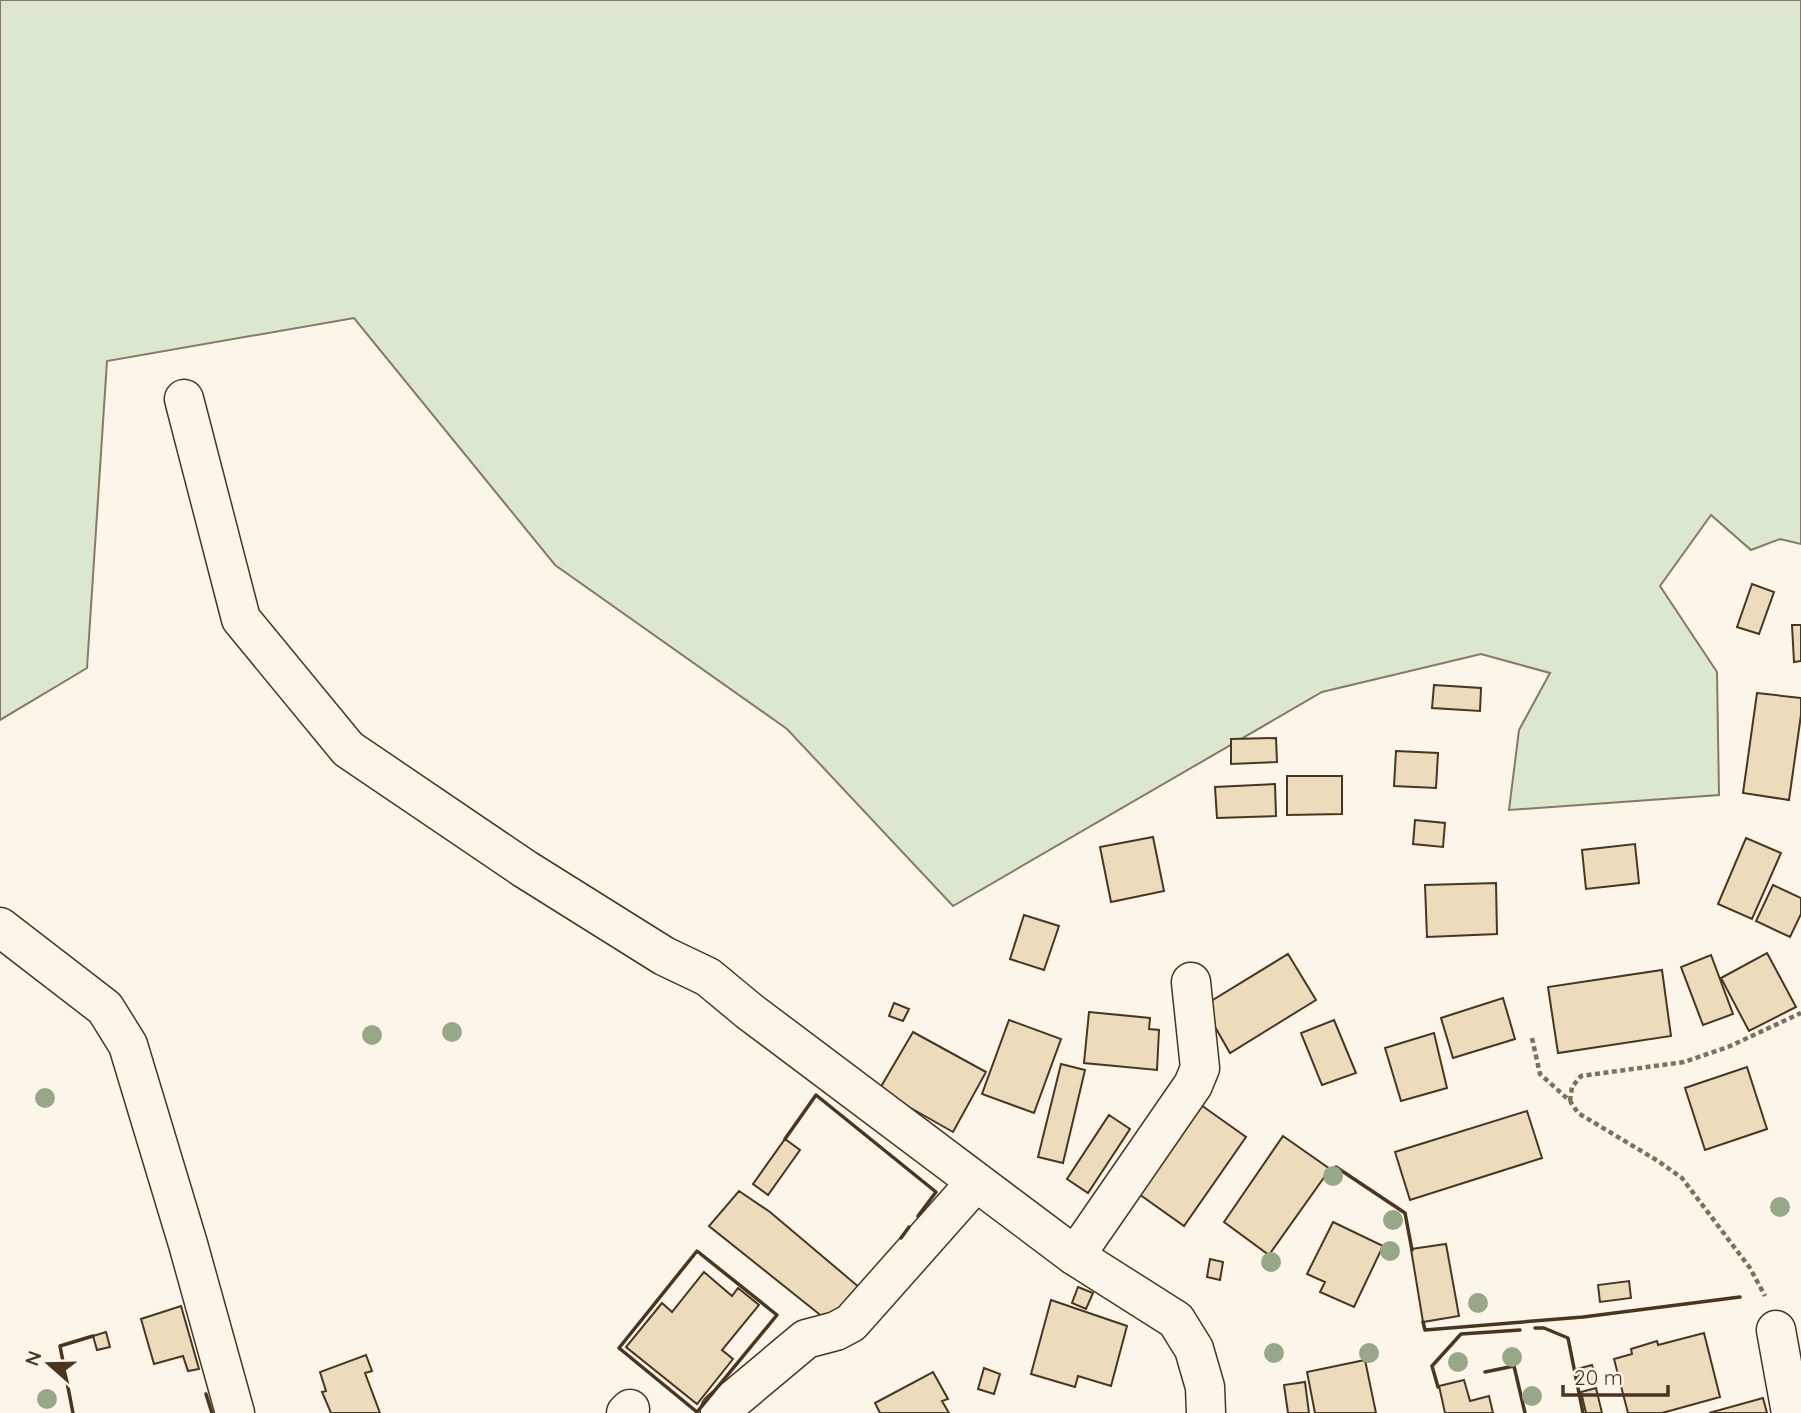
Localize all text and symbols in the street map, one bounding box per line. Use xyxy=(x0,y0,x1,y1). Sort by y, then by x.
north arrow xyxy=(14,1329,84,1399)
text: N xyxy=(19,1348,47,1369)
scale bar xyxy=(1563,1354,1668,1398)
text: 20 m xyxy=(1574,1364,1623,1390)

